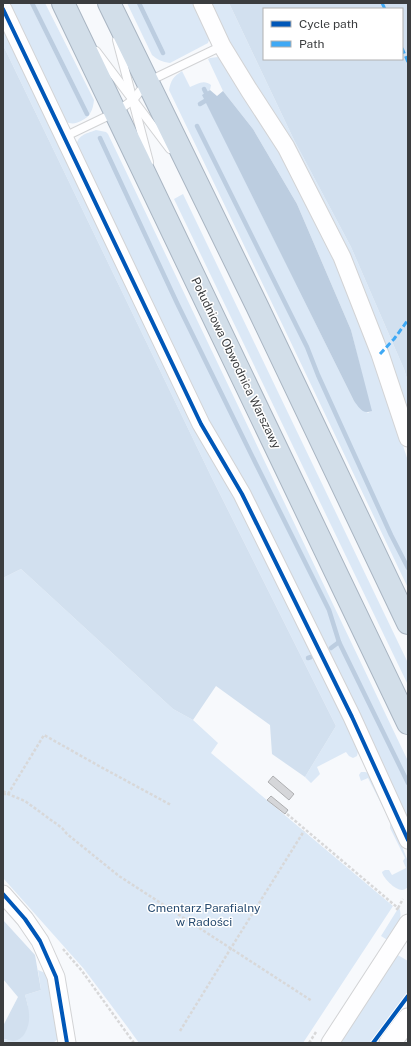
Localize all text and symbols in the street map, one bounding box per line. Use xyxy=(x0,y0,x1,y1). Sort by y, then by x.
legend xyxy=(263,8,403,60)
text: Cycle path xyxy=(299,17,358,31)
text: Path xyxy=(299,37,325,51)
street label: Południowa Obwodnica Warszawy xyxy=(188,275,284,452)
park label: Cmentarz Parafialny w Radości xyxy=(148,901,261,929)

